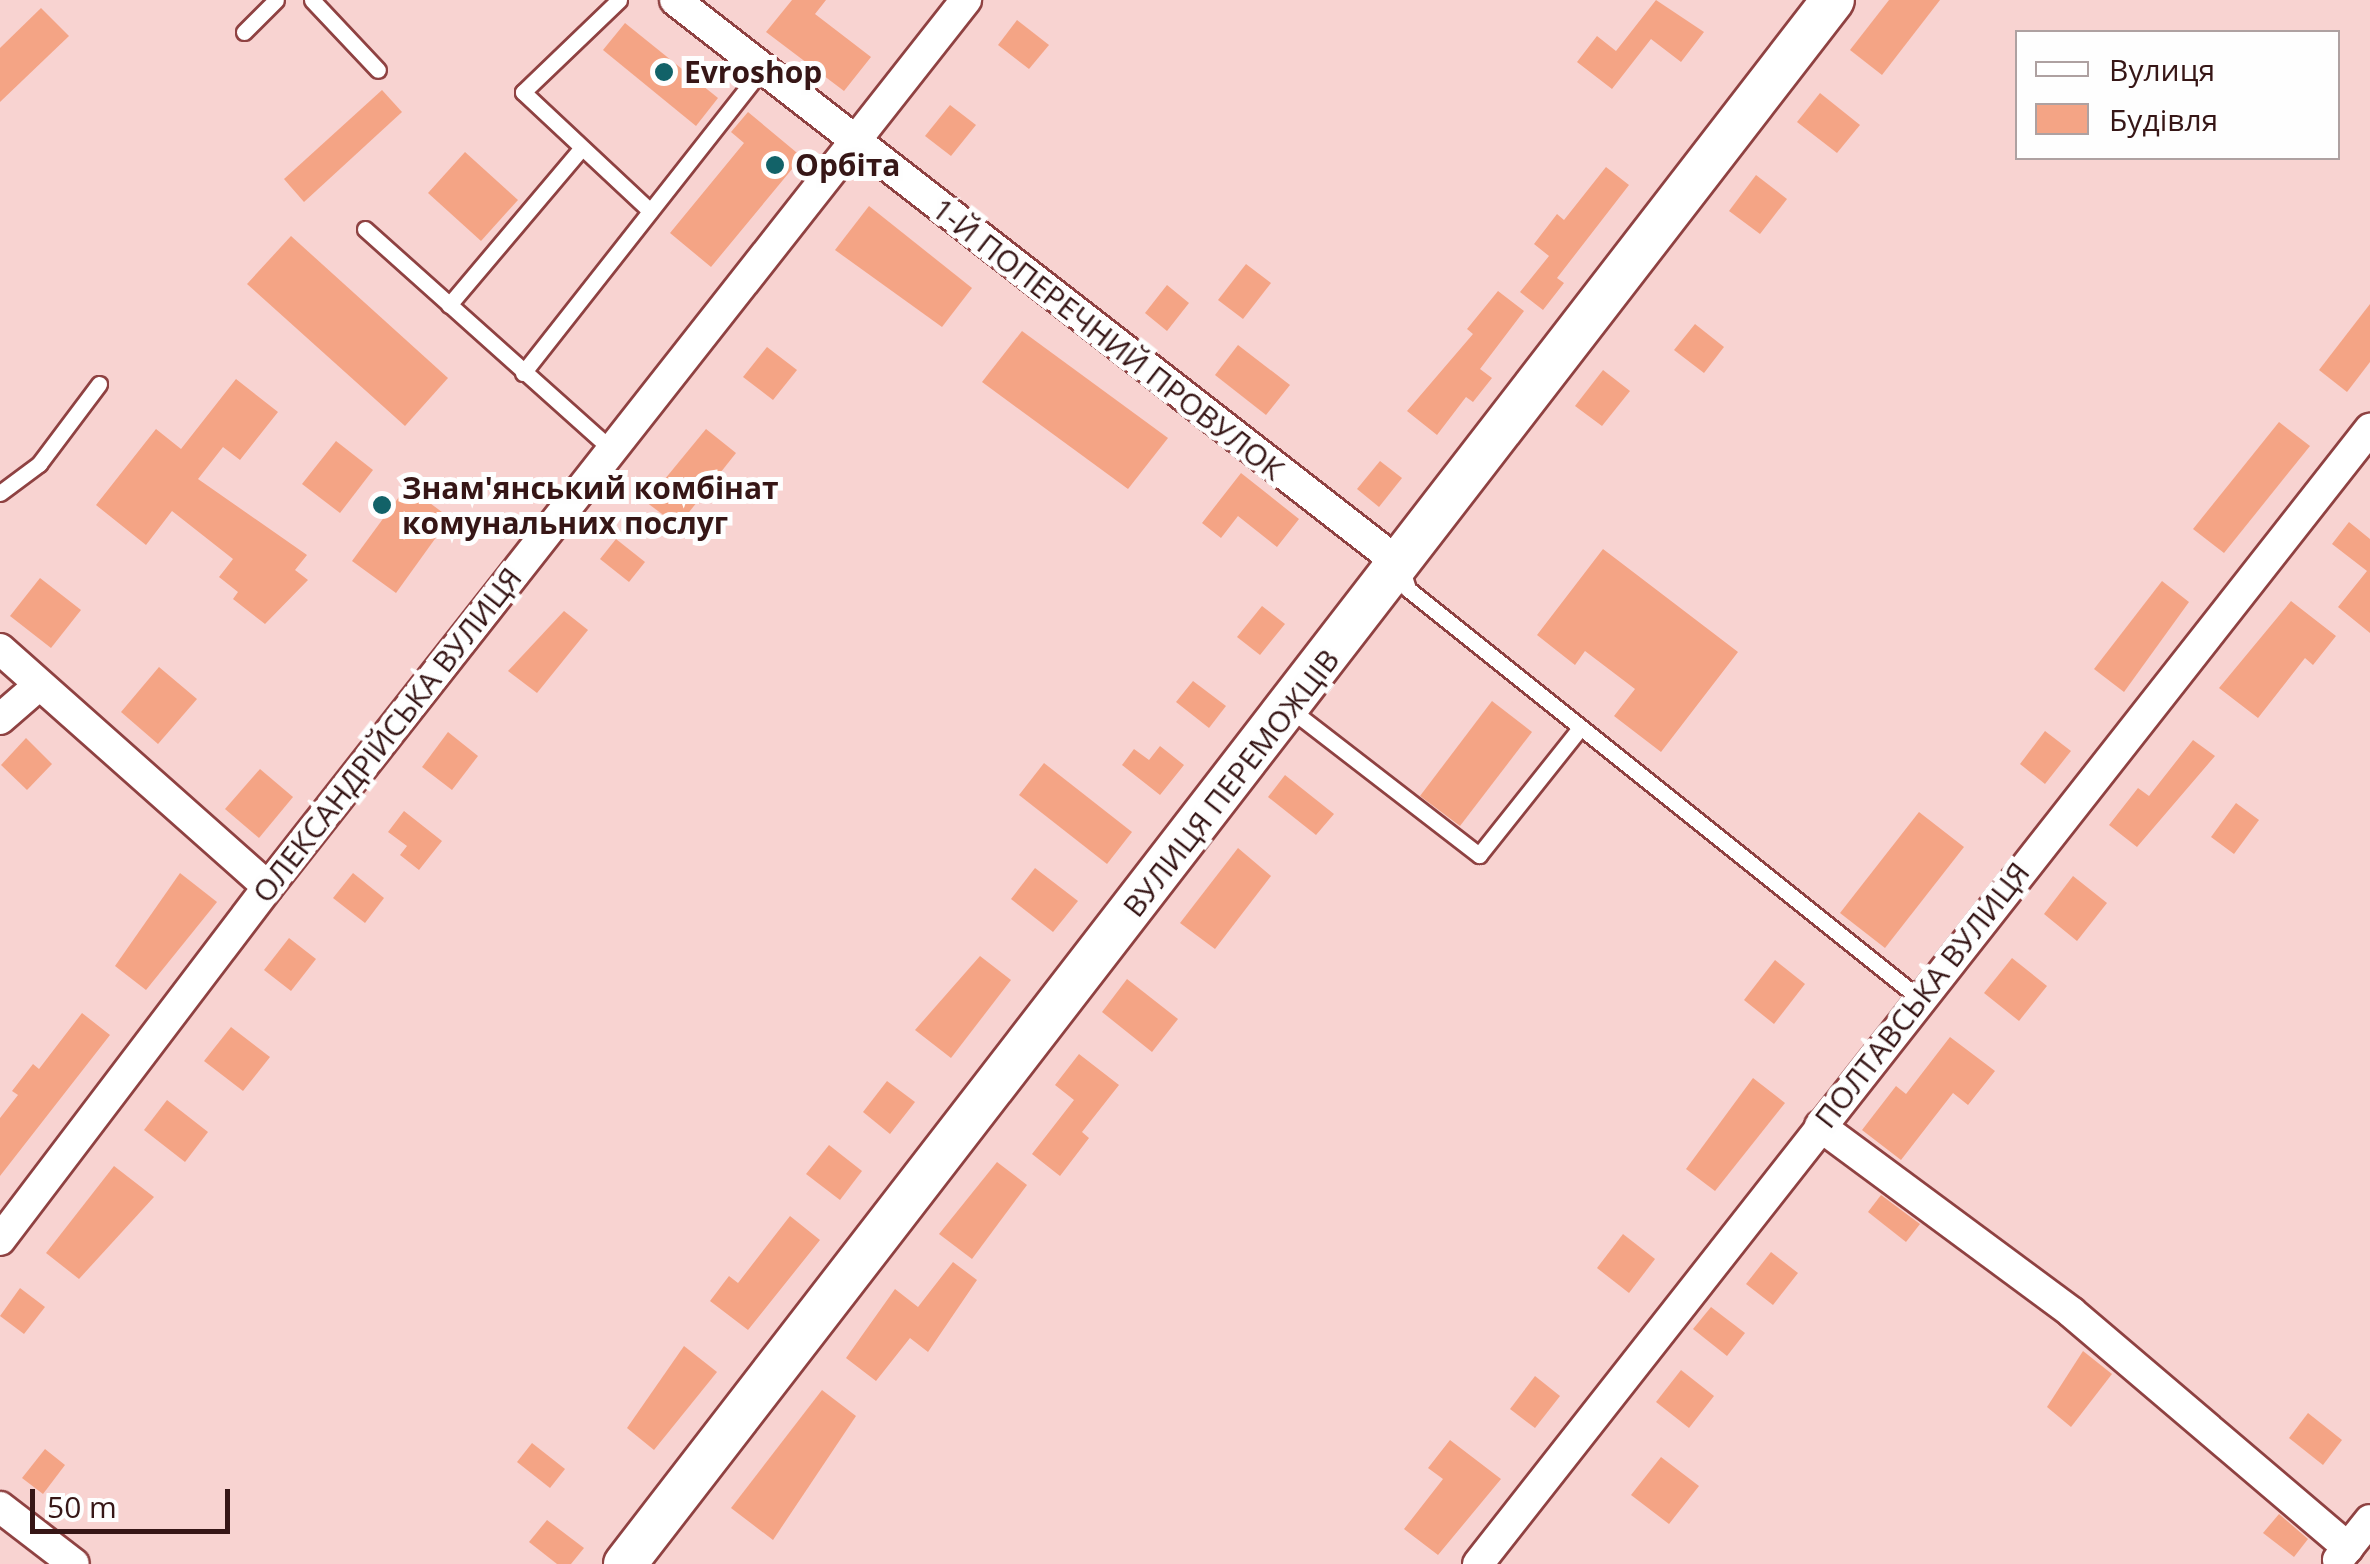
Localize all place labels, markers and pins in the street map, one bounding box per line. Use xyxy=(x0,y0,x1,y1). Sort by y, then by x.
place label: Evroshop xyxy=(684,54,822,90)
marker: Evroshop xyxy=(653,61,675,83)
place label: Орбіта xyxy=(795,147,900,183)
marker: Орбіта xyxy=(764,154,786,176)
place label: Знам'янський комбінат комунальних послуг xyxy=(402,470,779,540)
marker: Знам'янський комбінат комунальних послуг xyxy=(371,494,393,516)

